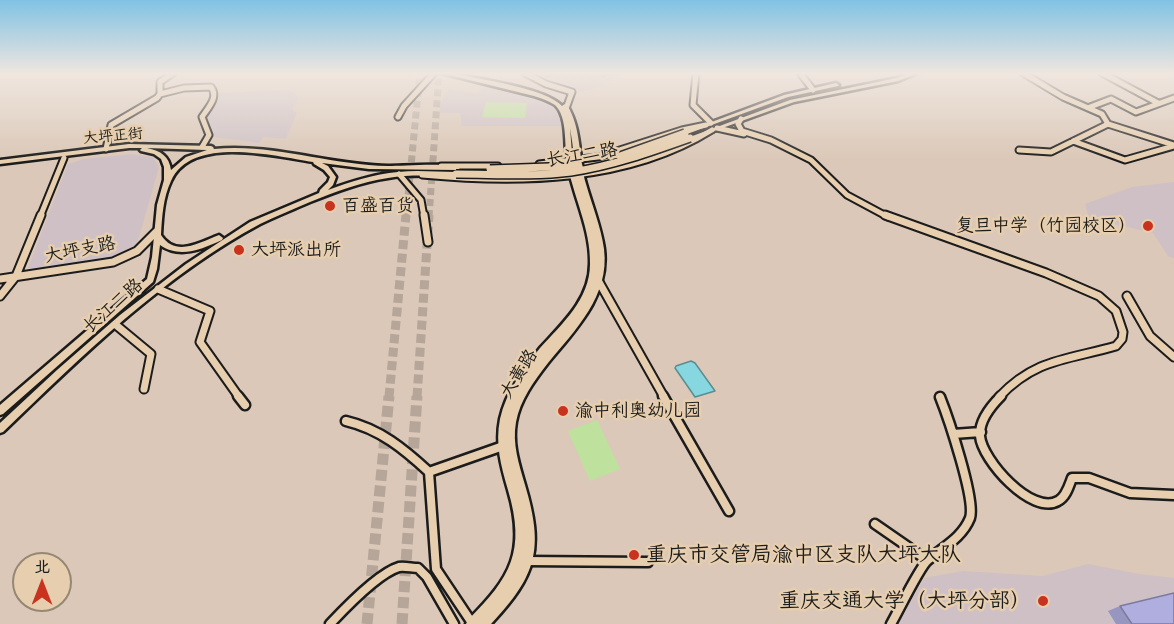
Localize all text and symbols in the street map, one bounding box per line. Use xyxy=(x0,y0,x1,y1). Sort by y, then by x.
street label: 大坪正街 xyxy=(82,124,144,148)
street label: 长江二路 xyxy=(545,139,619,171)
place label: 百盛百货 xyxy=(342,195,414,217)
marker: 百盛百货 xyxy=(323,199,337,213)
place label: 复旦中学（竹园校区） xyxy=(956,215,1136,237)
marker: 复旦中学（竹园校区） xyxy=(1141,219,1155,233)
street label: 大坪支路 xyxy=(43,233,117,267)
place label: 大坪派出所 xyxy=(251,239,341,261)
marker: 大坪派出所 xyxy=(232,243,246,257)
street label: 长江二路 xyxy=(79,274,147,338)
street label: 大黄路 xyxy=(496,345,542,403)
place label: 渝中利奥幼儿园 xyxy=(575,400,701,422)
marker: 渝中利奥幼儿园 xyxy=(556,404,570,418)
place label: 重庆市交管局渝中区支队大坪大队 xyxy=(646,542,961,568)
marker: 重庆市交管局渝中区支队大坪大队 xyxy=(627,548,641,562)
north arrow xyxy=(12,552,72,612)
text: 北 xyxy=(34,556,50,576)
place label: 重庆交通大学（大坪分部） xyxy=(779,588,1031,614)
marker: 重庆交通大学（大坪分部） xyxy=(1036,594,1050,608)

